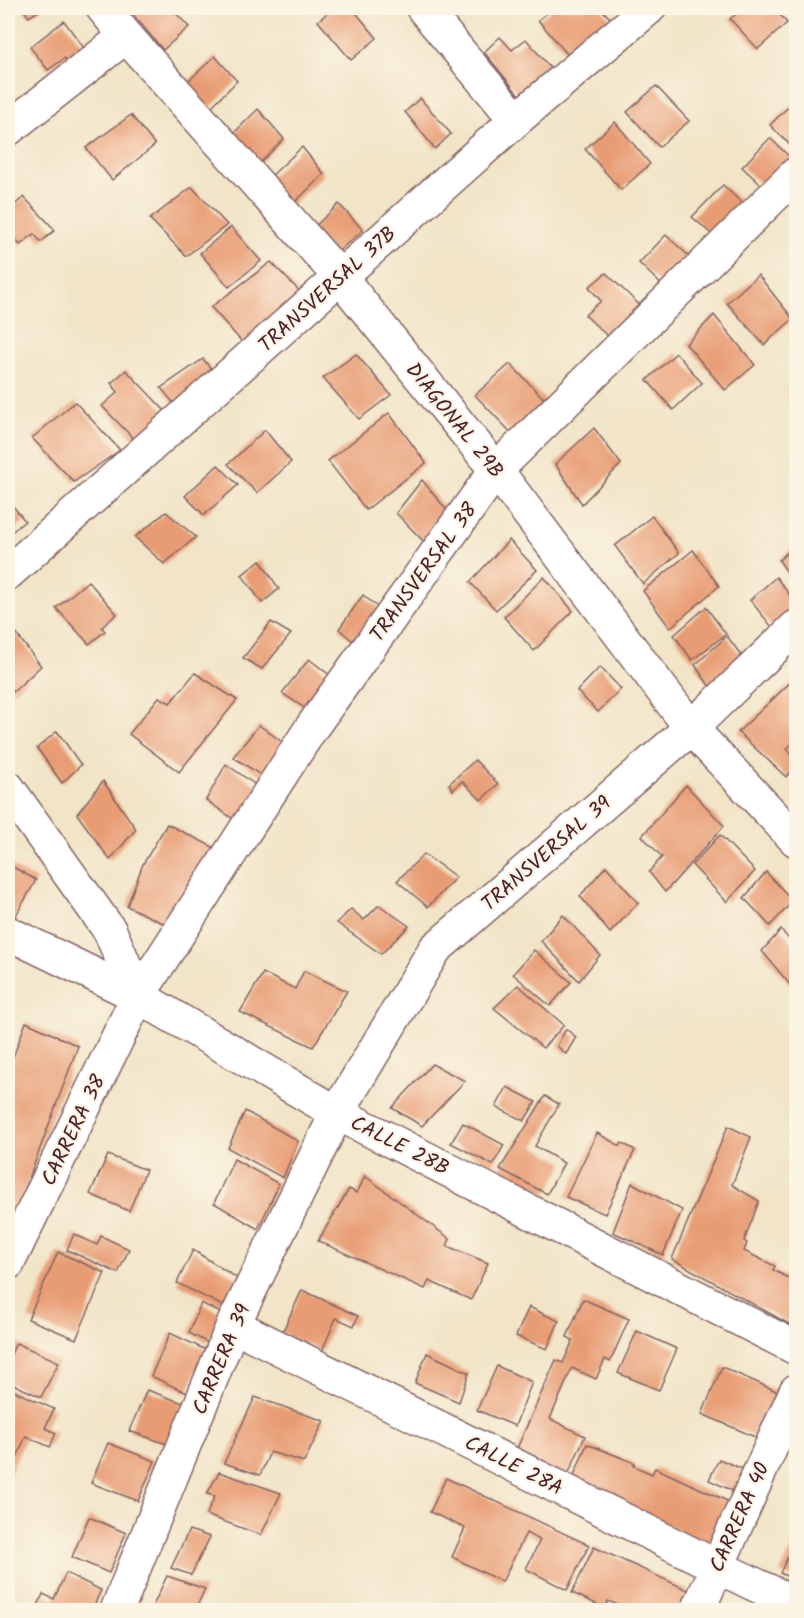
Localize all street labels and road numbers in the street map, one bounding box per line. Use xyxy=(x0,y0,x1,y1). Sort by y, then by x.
street label: TRANSVERSAL 37B xyxy=(251,219,405,361)
street label: DIAGONAL 29B xyxy=(397,356,511,486)
street label: TRANSVERSAL 38 xyxy=(362,496,486,650)
street label: TRANSVERSAL 39 xyxy=(474,788,619,920)
street label: CARRERA 38 xyxy=(33,1069,116,1192)
street label: CALLE 28B xyxy=(344,1107,455,1185)
street label: CARRERA 39 xyxy=(184,1299,261,1420)
street label: CALLE 28A xyxy=(458,1427,568,1505)
street label: CARRERA 40 xyxy=(701,1457,779,1578)

